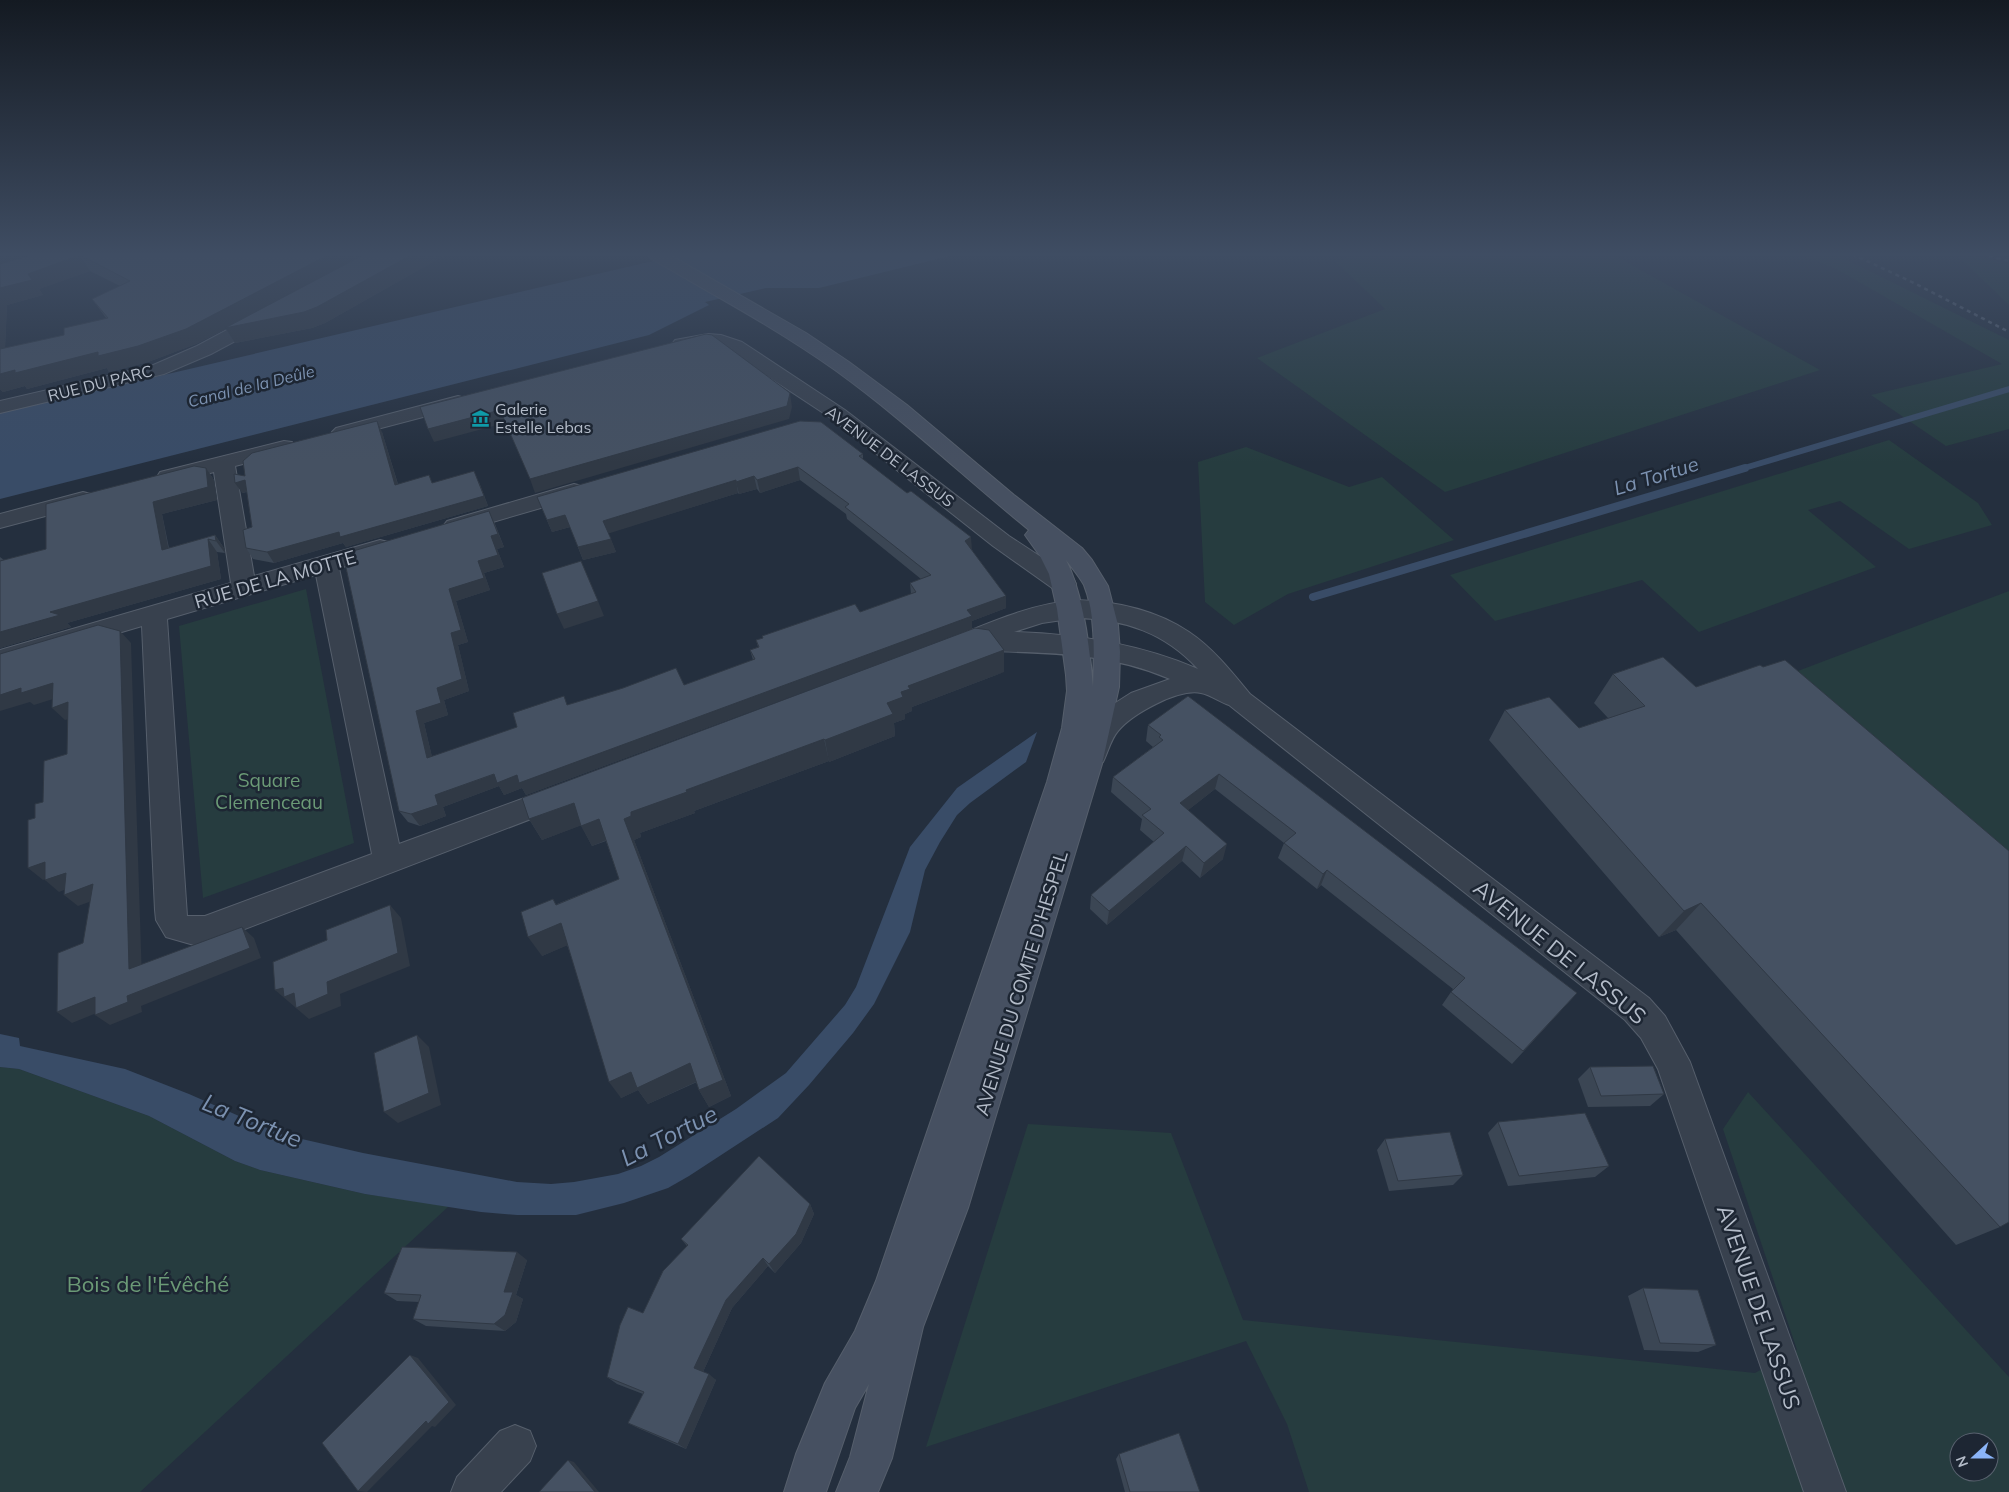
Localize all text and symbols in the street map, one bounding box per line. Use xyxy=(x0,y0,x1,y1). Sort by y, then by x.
street label: RUE DU PARC xyxy=(46,360,154,406)
water label: Canal de la Deûle xyxy=(186,361,317,411)
place label: Galerie Estelle Lebas xyxy=(495,399,591,437)
street label: AVENUE DE LASSUS xyxy=(822,401,958,511)
museum icon: Galerie Estelle Lebas xyxy=(471,408,491,428)
water label: La Tortue xyxy=(1610,451,1701,500)
street label: RUE DE LA MOTTE xyxy=(192,544,358,614)
park label: Square Clemenceau xyxy=(215,768,323,814)
street label: AVENUE DU COMTE D'HESPEL xyxy=(969,847,1073,1118)
street label: AVENUE DE LASSUS xyxy=(1468,874,1652,1030)
water label: La Tortue xyxy=(198,1087,307,1154)
water label: La Tortue xyxy=(615,1098,722,1172)
street label: AVENUE DE LASSUS xyxy=(1711,1201,1807,1413)
park label: Bois de l'Évêché xyxy=(67,1270,229,1298)
north arrow xyxy=(1949,1432,1999,1482)
text: N xyxy=(1952,1453,1972,1470)

